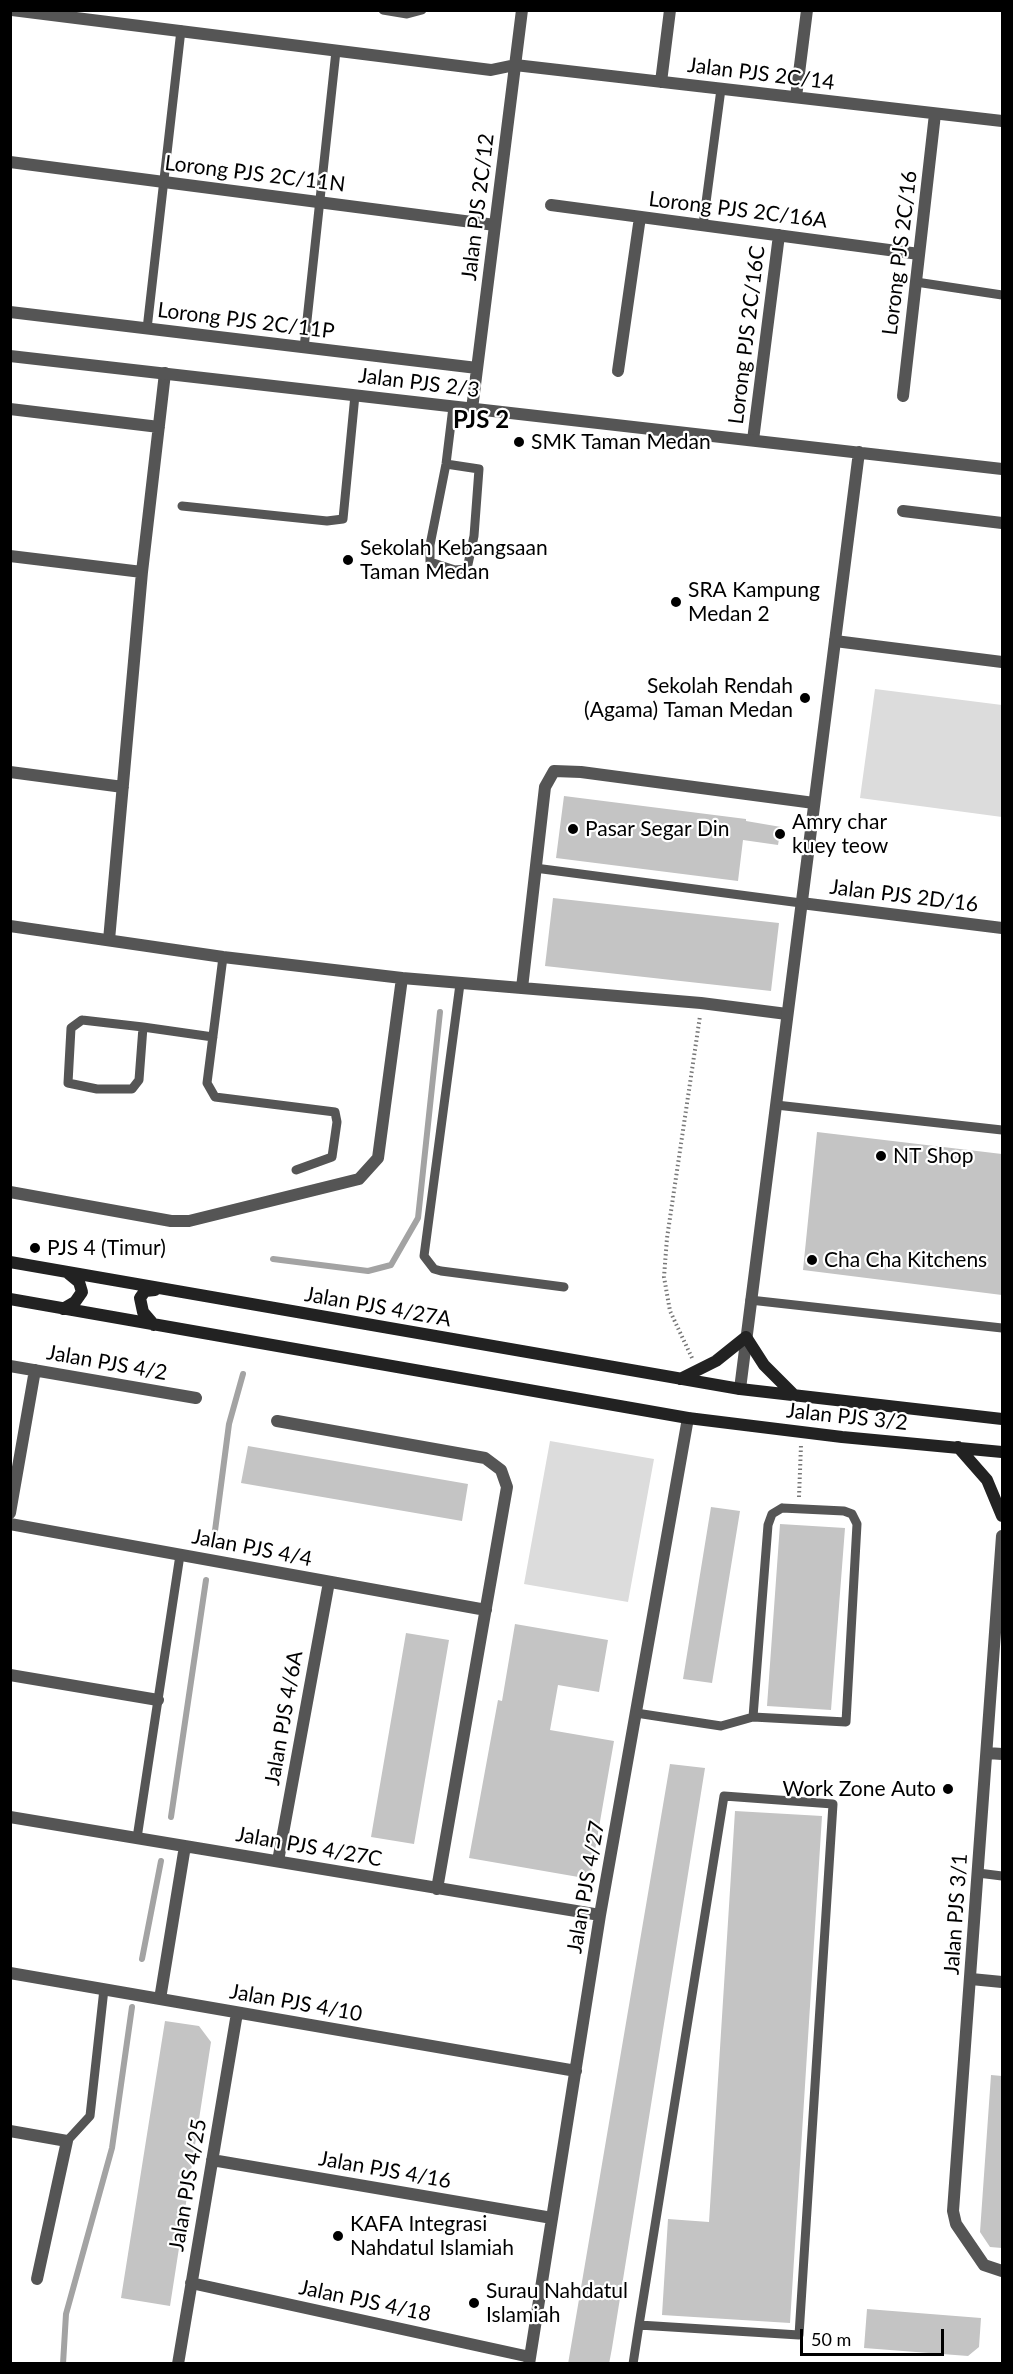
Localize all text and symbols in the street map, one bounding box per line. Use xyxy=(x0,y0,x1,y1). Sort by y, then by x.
street label: Jalan PJS 2C/14 xyxy=(686,52,836,96)
street label: Jalan PJS 2C/12 xyxy=(456,132,500,282)
street label: Lorong PJS 2C/11N xyxy=(163,150,347,198)
street label: Lorong PJS 2C/16 xyxy=(877,169,923,337)
street label: Lorong PJS 2C/16A xyxy=(647,187,829,233)
street label: Lorong PJS 2C/16C xyxy=(724,244,770,426)
street label: Lorong PJS 2C/11P xyxy=(156,298,336,344)
street label: Jalan PJS 2/3 xyxy=(357,363,481,403)
district label: PJS 2 xyxy=(453,406,509,434)
place label: SMK Taman Medan xyxy=(531,429,711,455)
marker: SMK Taman Medan xyxy=(512,435,526,449)
place label: Sekolah Kebangsaan Taman Medan xyxy=(360,535,548,585)
marker: Sekolah Kebangsaan Taman Medan xyxy=(341,553,355,567)
place label: SRA Kampung Medan 2 xyxy=(688,577,820,627)
marker: SRA Kampung Medan 2 xyxy=(669,595,683,609)
place label: Sekolah Rendah (Agama) Taman Medan xyxy=(584,673,793,723)
marker: Sekolah Rendah (Agama) Taman Medan xyxy=(798,691,812,705)
place label: Amry char kuey teow xyxy=(792,809,888,859)
place label: Pasar Segar Din xyxy=(585,816,730,842)
marker: Pasar Segar Din xyxy=(566,822,580,836)
marker: Amry char kuey teow xyxy=(773,827,787,841)
street label: Jalan PJS 2D/16 xyxy=(828,874,980,918)
place label: NT Shop xyxy=(893,1143,973,1169)
marker: NT Shop xyxy=(874,1149,888,1163)
place label: PJS 4 (Timur) xyxy=(47,1235,166,1261)
marker: PJS 4 (Timur) xyxy=(28,1241,42,1255)
place label: Cha Cha Kitchens xyxy=(824,1247,987,1273)
marker: Cha Cha Kitchens xyxy=(805,1253,819,1267)
street label: Jalan PJS 4/27A xyxy=(303,1282,453,1332)
street label: Jalan PJS 4/2 xyxy=(45,1340,169,1386)
street label: Jalan PJS 3/2 xyxy=(785,1398,909,1436)
street label: Jalan PJS 4/4 xyxy=(190,1524,314,1572)
street label: Jalan PJS 4/6A xyxy=(260,1649,308,1787)
place label: Work Zone Auto xyxy=(783,1776,936,1802)
marker: Work Zone Auto xyxy=(941,1782,955,1796)
street label: Jalan PJS 4/27 xyxy=(562,1819,610,1955)
street label: Jalan PJS 4/27C xyxy=(234,1822,384,1872)
street label: Jalan PJS 3/1 xyxy=(939,1852,973,1976)
street label: Jalan PJS 4/10 xyxy=(228,1979,364,2027)
street label: Jalan PJS 4/25 xyxy=(164,2117,212,2253)
street label: Jalan PJS 4/16 xyxy=(317,2146,453,2194)
place label: KAFA Integrasi Nahdatul Islamiah xyxy=(350,2211,514,2261)
marker: KAFA Integrasi Nahdatul Islamiah xyxy=(331,2229,345,2243)
street label: Jalan PJS 4/18 xyxy=(297,2275,433,2327)
place label: Surau Nahdatul Islamiah xyxy=(486,2278,628,2328)
marker: Surau Nahdatul Islamiah xyxy=(467,2296,481,2310)
scale bar xyxy=(803,2317,947,2355)
text: 50 m xyxy=(811,2328,851,2350)

